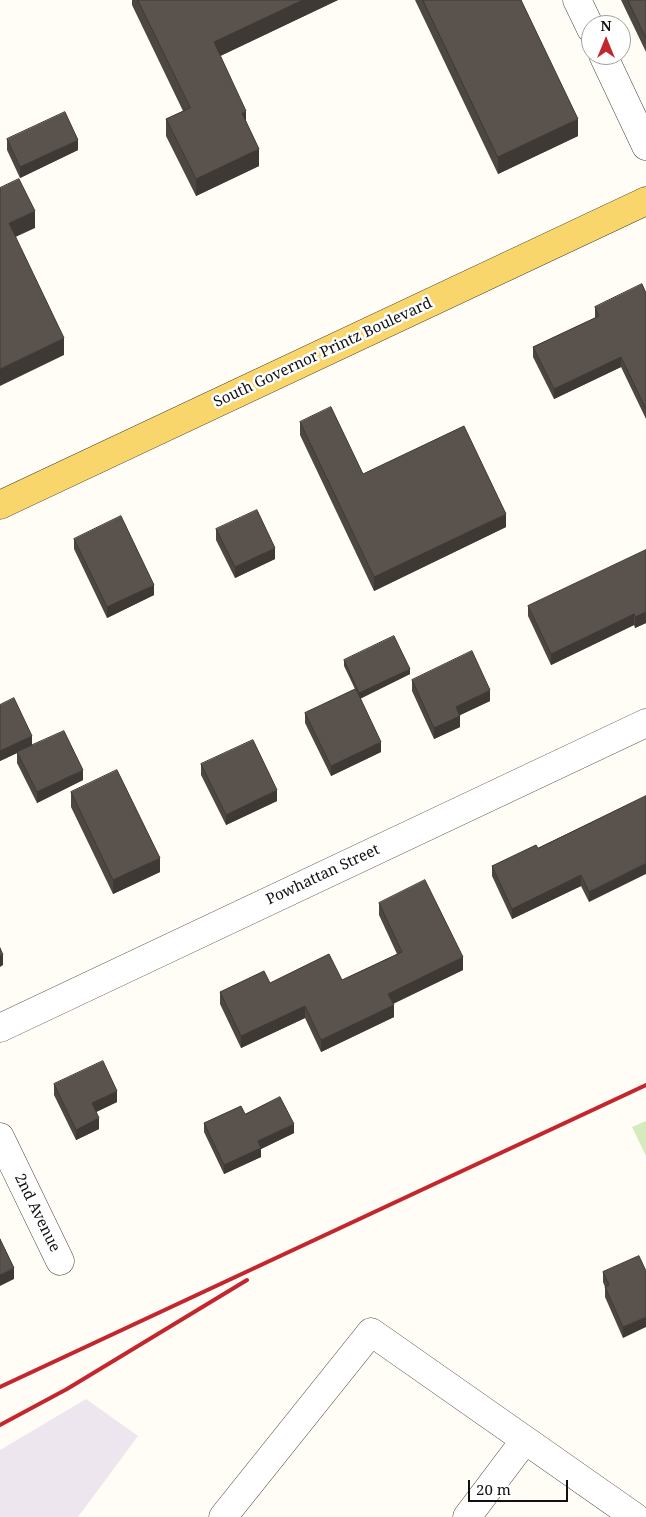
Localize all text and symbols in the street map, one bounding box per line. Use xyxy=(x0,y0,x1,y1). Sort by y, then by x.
north arrow xyxy=(581,15,631,65)
text: N xyxy=(600,16,612,35)
street label: South Governor Printz Boulevard xyxy=(211,294,435,412)
street label: Powhattan Street xyxy=(263,841,383,909)
street label: 2nd Avenue xyxy=(10,1171,64,1255)
scale bar xyxy=(471,1470,571,1502)
text: 20 m xyxy=(476,1479,511,1499)

